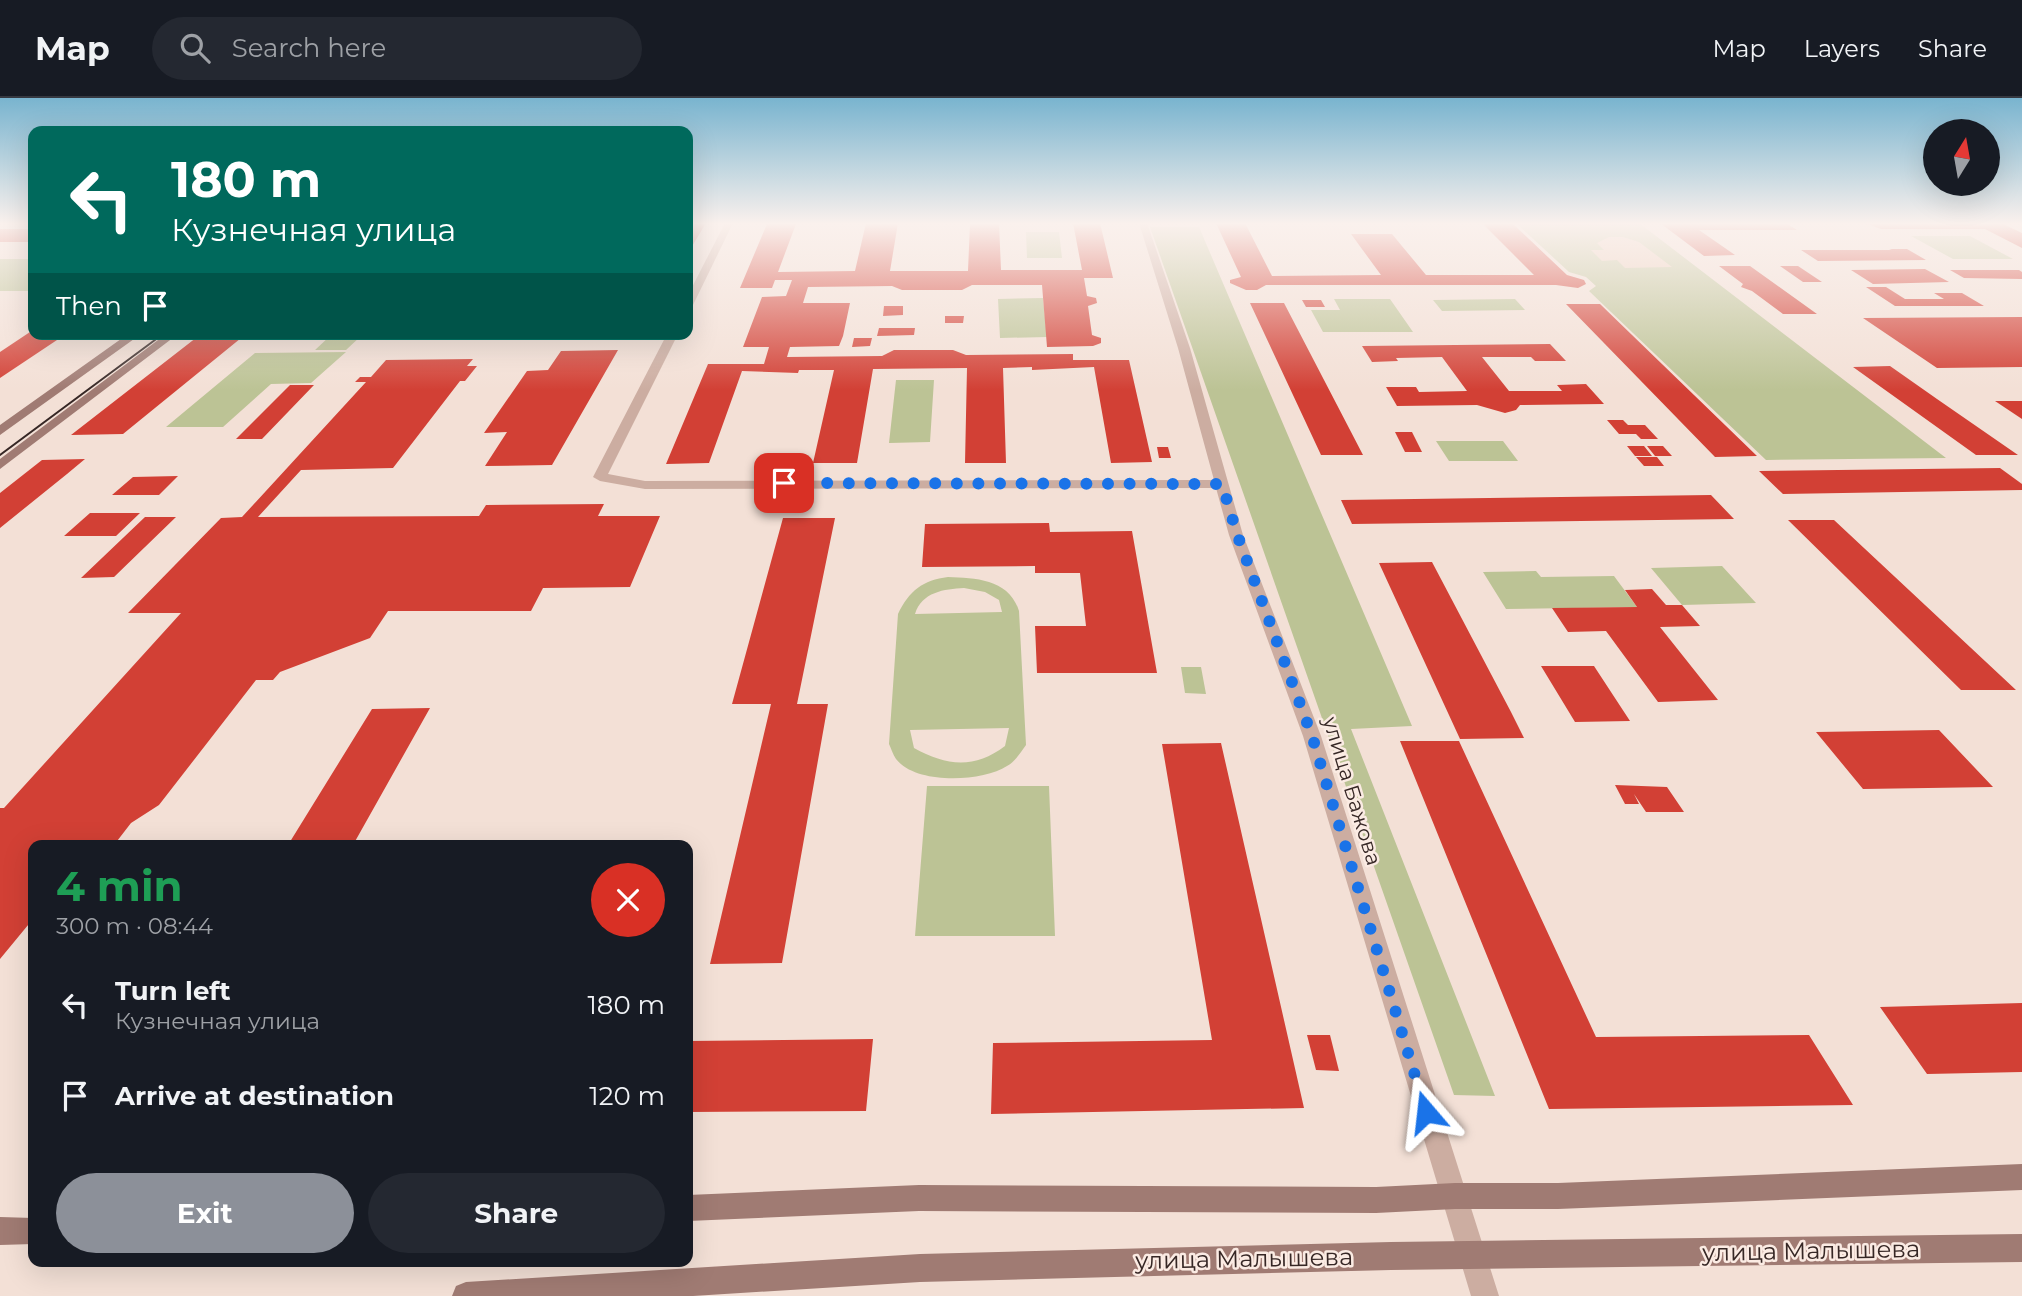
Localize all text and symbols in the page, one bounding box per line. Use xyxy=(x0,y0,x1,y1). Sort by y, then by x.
search box xyxy=(152,17,642,80)
text: Map xyxy=(35,28,110,68)
icon: search xyxy=(176,29,214,67)
text: Search here xyxy=(232,32,386,64)
text: Map xyxy=(1712,34,1766,63)
text: Layers xyxy=(1804,34,1880,63)
text: Share xyxy=(1918,34,1987,63)
north arrow xyxy=(1923,119,2000,196)
map controls xyxy=(1923,119,2000,196)
text: 180 m xyxy=(171,150,321,209)
icon: left xyxy=(56,154,147,245)
text: Кузнечная улица xyxy=(171,210,456,249)
icon: arrive xyxy=(136,287,174,325)
text: Then xyxy=(56,290,122,322)
pin xyxy=(754,453,814,513)
icon: arrive xyxy=(765,464,803,502)
street label: улица Бажова xyxy=(1318,713,1387,868)
text: 4 min xyxy=(56,860,183,912)
button: close xyxy=(591,863,665,937)
text: 300 m · 08:44 xyxy=(56,912,213,940)
text: Turn left xyxy=(115,975,231,1007)
icon: left xyxy=(56,986,94,1024)
text: 180 m xyxy=(587,989,665,1021)
text: Кузнечная улица xyxy=(115,1007,320,1035)
position arrow xyxy=(1389,1075,1463,1149)
icon: arrive xyxy=(56,1077,94,1115)
text: Arrive at destination xyxy=(115,1080,394,1112)
text: 120 m xyxy=(589,1080,665,1112)
button: Exit xyxy=(56,1173,354,1253)
button: Share xyxy=(368,1173,665,1253)
street label: улица Малышева xyxy=(1701,1234,1920,1267)
street label: улица Малышева xyxy=(1134,1242,1353,1275)

